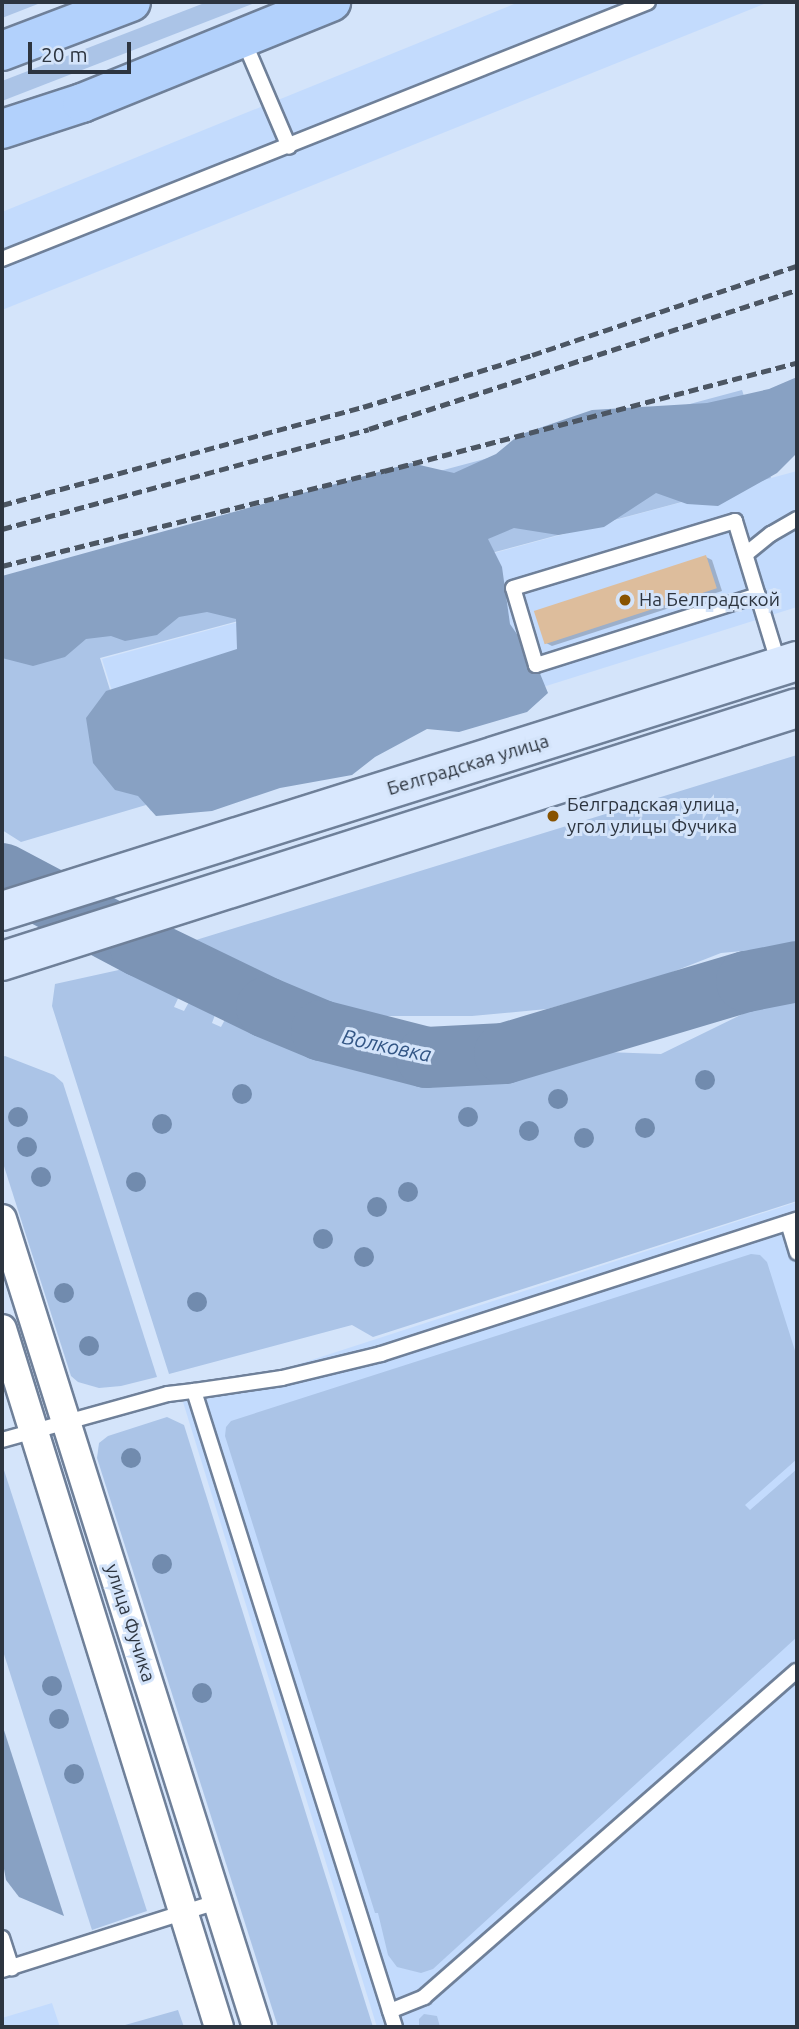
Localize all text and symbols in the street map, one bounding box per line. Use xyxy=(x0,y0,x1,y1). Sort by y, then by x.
scale bar xyxy=(32,28,135,72)
text: 20 m xyxy=(41,42,88,66)
place label: На Белградской xyxy=(639,589,780,611)
marker: На Белградской xyxy=(617,592,633,608)
street label: Белградская улица xyxy=(384,730,552,800)
place label: Белградская улица, угол улицы Фучика xyxy=(567,794,740,838)
marker: Белградская улица, угол улицы Фучика xyxy=(545,808,561,824)
water label: Волковка xyxy=(340,1023,434,1067)
street label: улица Фучика xyxy=(100,1561,160,1685)

